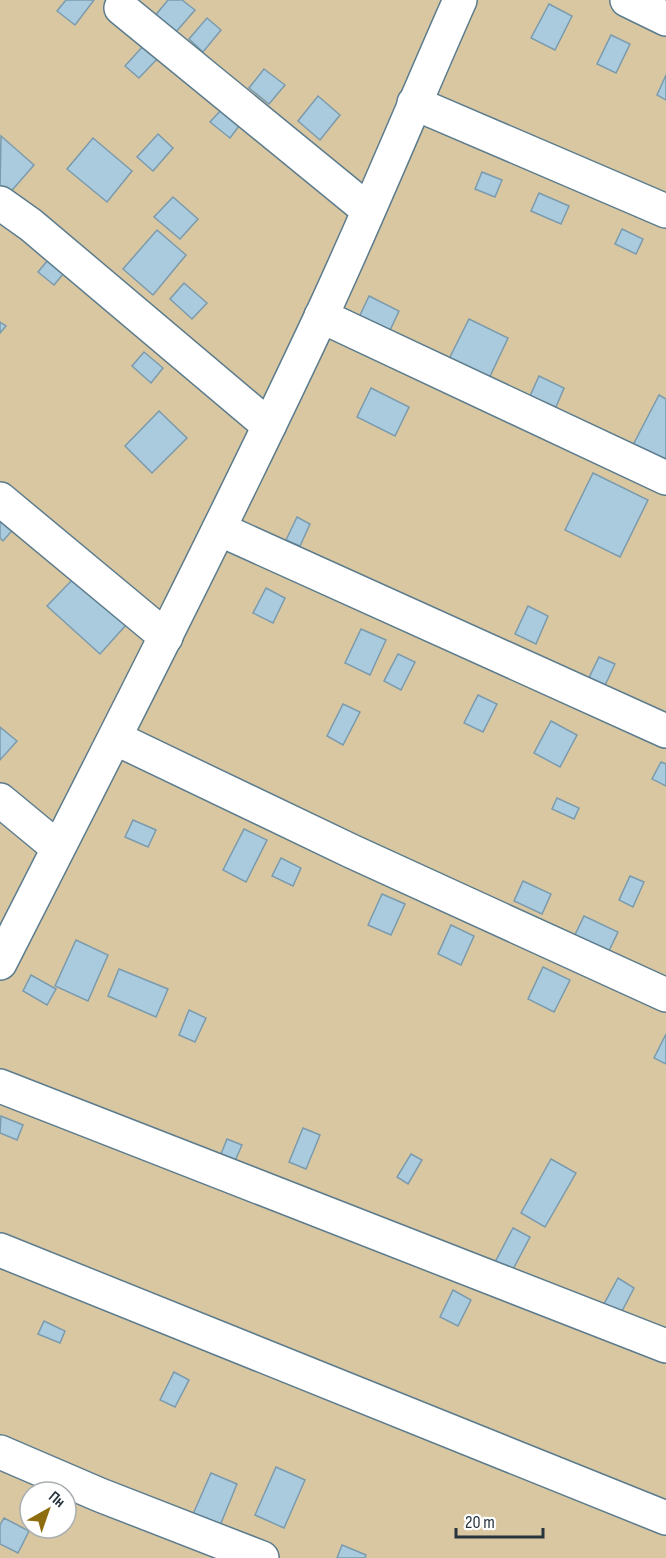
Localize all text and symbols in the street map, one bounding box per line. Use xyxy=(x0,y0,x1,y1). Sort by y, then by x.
north arrow xyxy=(18,1480,78,1540)
text: Пн xyxy=(45,1487,69,1512)
scale bar xyxy=(456,1501,543,1539)
text: 20 m xyxy=(465,1512,495,1533)

